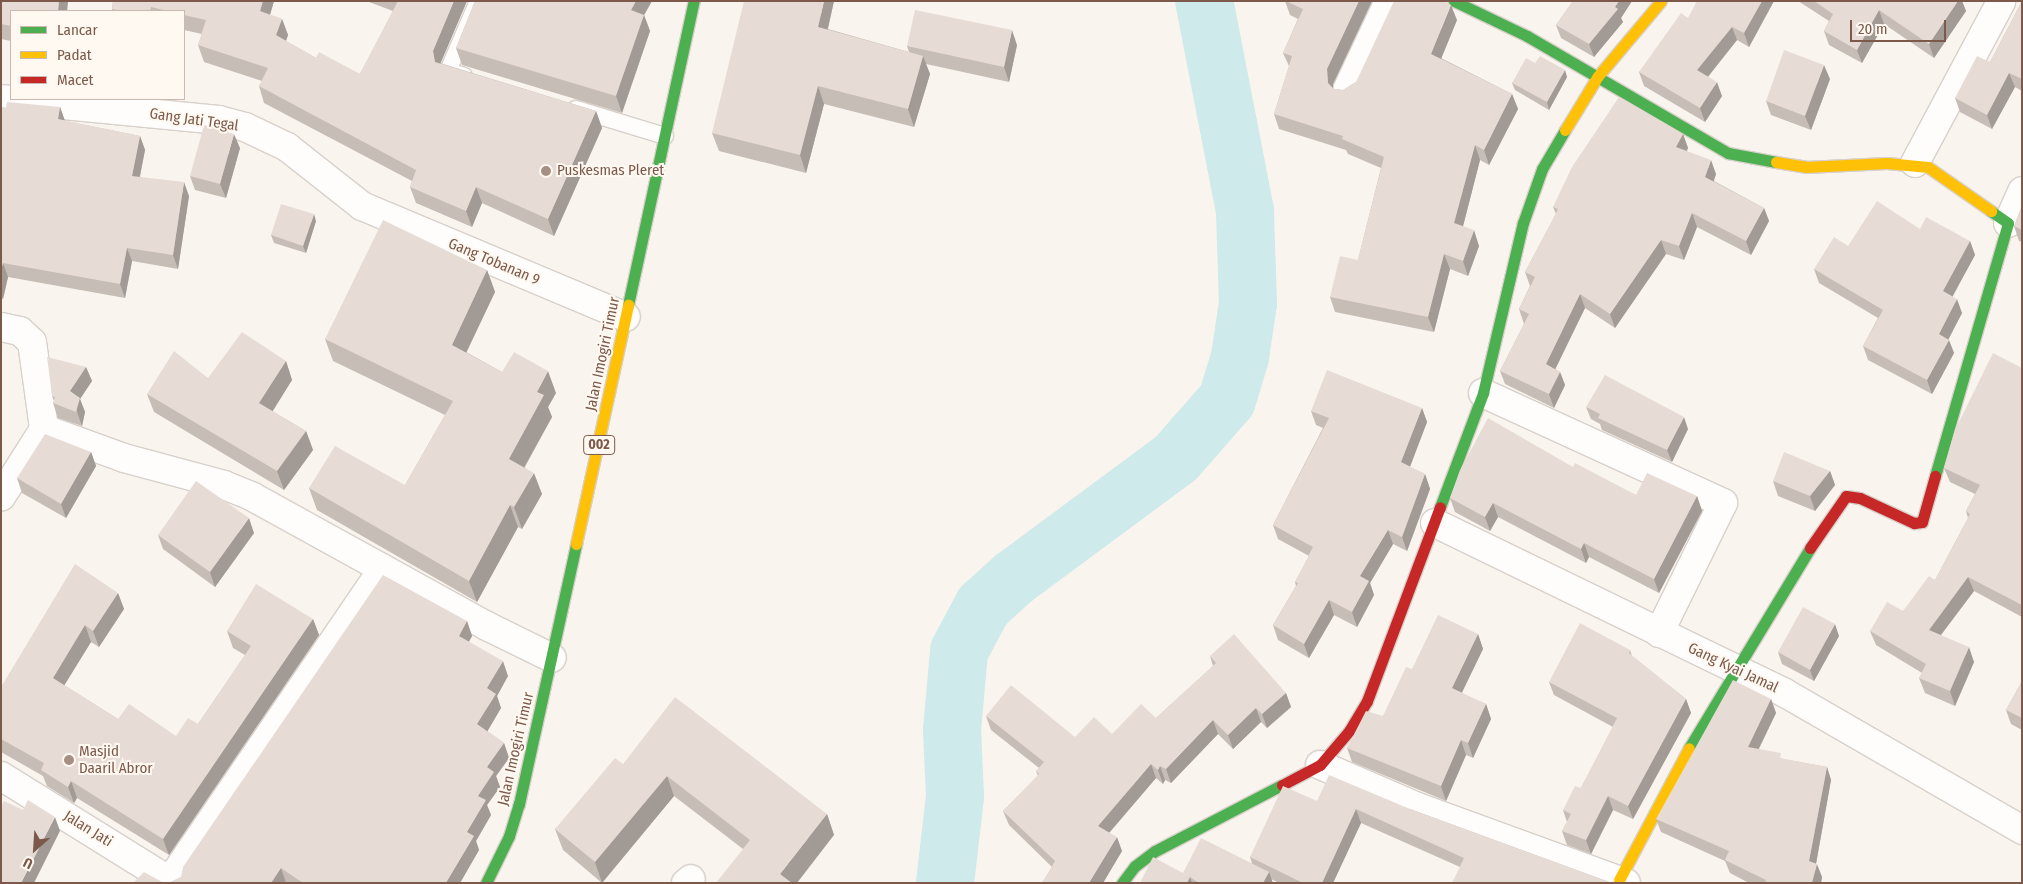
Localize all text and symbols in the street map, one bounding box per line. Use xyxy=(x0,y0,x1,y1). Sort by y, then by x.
legend xyxy=(10,10,185,100)
scale bar xyxy=(1853,10,1949,42)
text: 20 m xyxy=(1858,20,1888,38)
text: Lancar xyxy=(57,21,98,39)
text: Padat xyxy=(57,46,92,64)
text: Macet xyxy=(57,71,93,89)
street label: Gang Jati Tegal xyxy=(148,105,240,135)
place label: Puskesmas Pleret xyxy=(557,162,664,180)
marker: Puskesmas Pleret xyxy=(539,164,553,178)
street label: Gang Tobanan 9 xyxy=(446,235,542,289)
street label: Jalan Imogiri Timur xyxy=(582,295,624,413)
road number: 002 xyxy=(583,434,615,456)
street label: Gang Kyai Jamal xyxy=(1685,639,1781,697)
street label: Jalan Imogiri Timur xyxy=(494,690,538,808)
place label: Masjid Daaril Abror xyxy=(79,742,152,777)
marker: Masjid Daaril Abror xyxy=(63,754,75,766)
street label: Jalan Jati xyxy=(60,807,116,851)
north arrow xyxy=(10,824,60,874)
text: U xyxy=(21,853,36,872)

